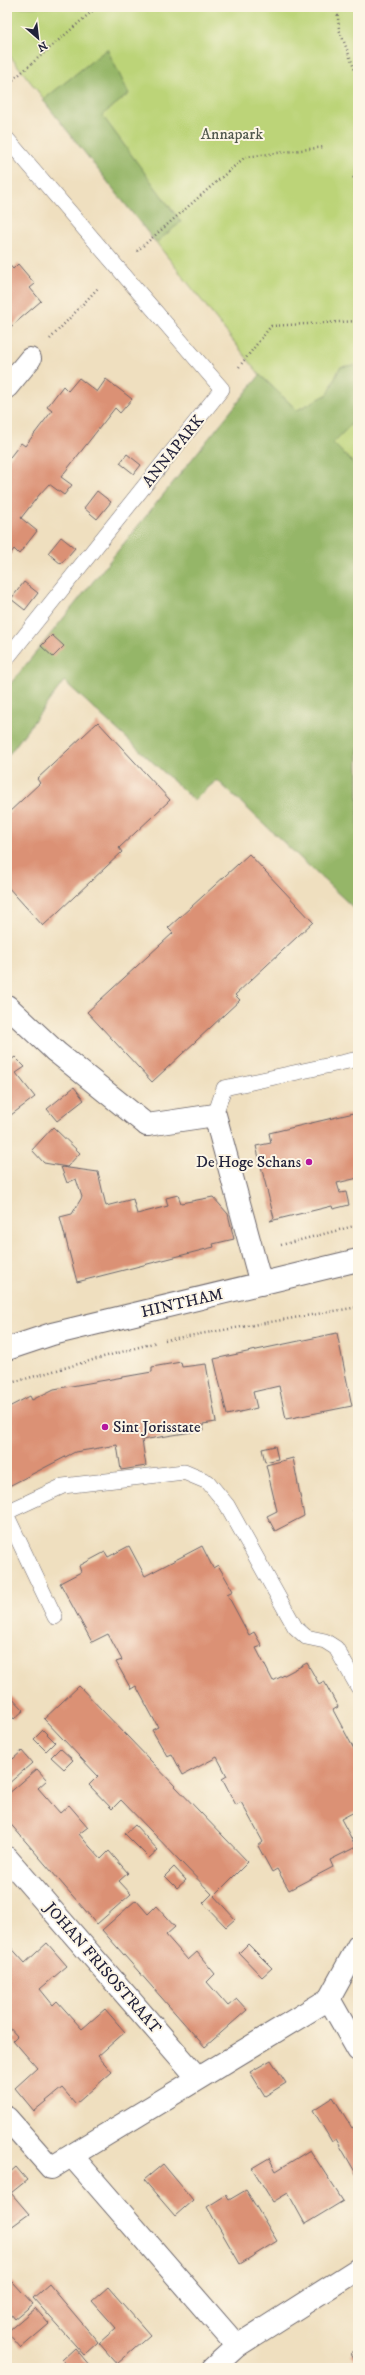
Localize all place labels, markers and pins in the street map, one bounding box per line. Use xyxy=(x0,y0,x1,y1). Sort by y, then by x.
place label: De Hoge Schans xyxy=(196,1152,301,1172)
marker: De Hoge Schans xyxy=(304,1157,314,1167)
place label: Sint Jorisstate xyxy=(113,1417,201,1437)
marker: Sint Jorisstate xyxy=(100,1422,110,1432)

